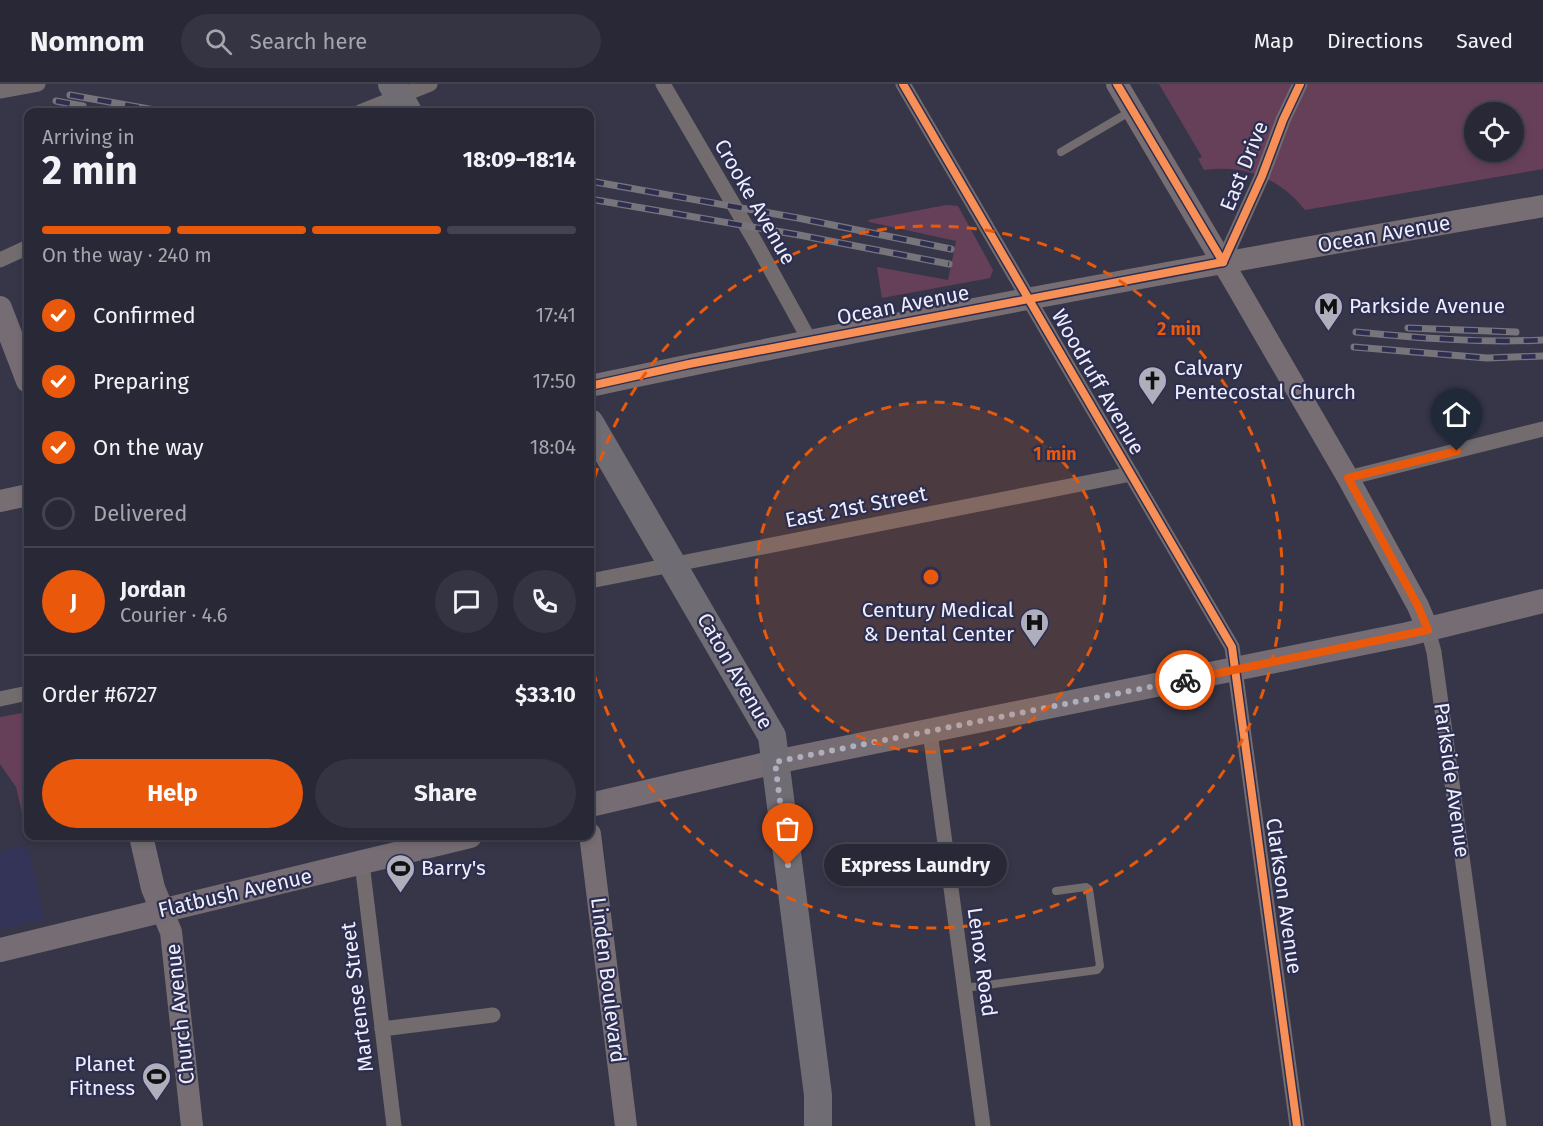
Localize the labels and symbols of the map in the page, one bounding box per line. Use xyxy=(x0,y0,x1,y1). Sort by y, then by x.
street label: East Drive xyxy=(1214,117,1274,215)
street label: Crooke Avenue xyxy=(709,135,801,269)
street label: Ocean Avenue xyxy=(1316,210,1452,258)
street label: Ocean Avenue xyxy=(835,279,971,331)
metro station icon: Parkside Avenue xyxy=(1312,290,1344,332)
place label: Parkside Avenue xyxy=(1349,293,1505,319)
street label: Woodruff Avenue xyxy=(1046,305,1150,459)
text: 2 min xyxy=(1157,318,1201,340)
place label: Calvary Pentecostal Church xyxy=(1174,355,1356,405)
church icon: Calvary Pentecostal Church xyxy=(1137,364,1169,406)
pin xyxy=(1431,389,1482,451)
text: 1 min xyxy=(1033,443,1077,465)
street label: East 21st Street xyxy=(783,480,930,534)
centre of rings xyxy=(921,567,941,587)
place label: Century Medical & Dental Center xyxy=(862,597,1014,647)
hospital icon: Century Medical & Dental Center xyxy=(1019,606,1051,648)
street label: Caton Avenue xyxy=(691,608,779,734)
courier xyxy=(1155,650,1215,710)
street label: Parkside Avenue xyxy=(1428,701,1476,859)
pin xyxy=(762,803,813,865)
street label: Clarkson Avenue xyxy=(1260,816,1308,976)
callout: Express Laundry xyxy=(824,844,1007,886)
sports icon: Barry's xyxy=(384,852,416,894)
place label: Barry's xyxy=(421,855,486,881)
street label: Flatbush Avenue xyxy=(155,863,315,923)
street label: Linden Boulevard xyxy=(585,896,631,1064)
street label: Lenox Road xyxy=(961,906,1003,1018)
street label: Martense Street xyxy=(335,920,379,1073)
street label: Church Avenue xyxy=(160,942,200,1086)
place label: Planet Fitness xyxy=(69,1051,135,1101)
sports icon: Planet Fitness xyxy=(140,1060,172,1102)

